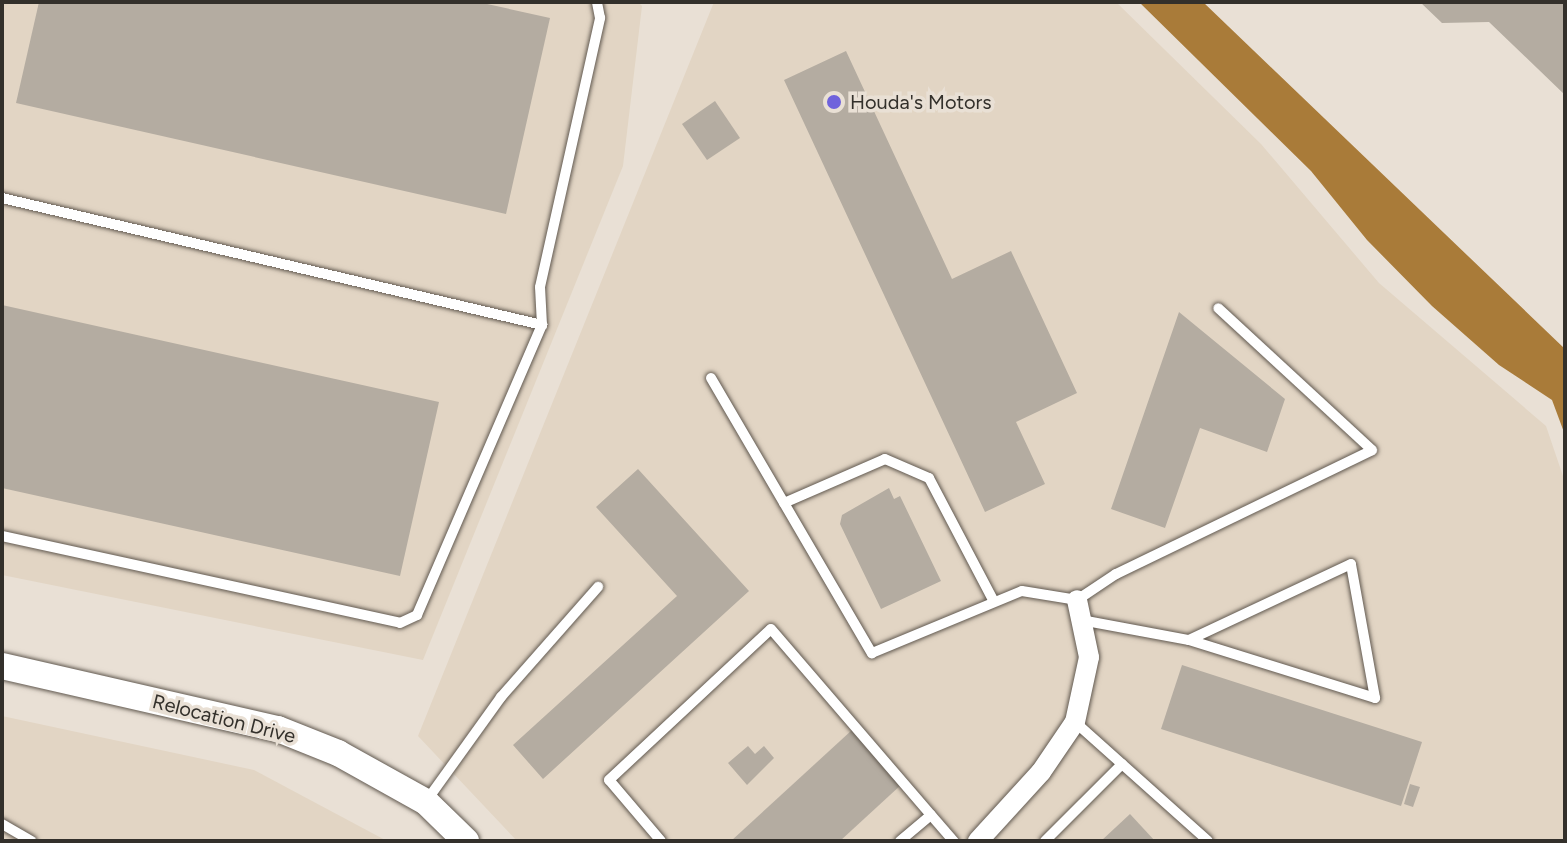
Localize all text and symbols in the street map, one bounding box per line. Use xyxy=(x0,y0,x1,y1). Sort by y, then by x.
place label: Houda's Motors xyxy=(850,90,992,114)
marker: Houda's Motors xyxy=(825,93,843,111)
street label: Relocation Drive xyxy=(150,690,298,748)

